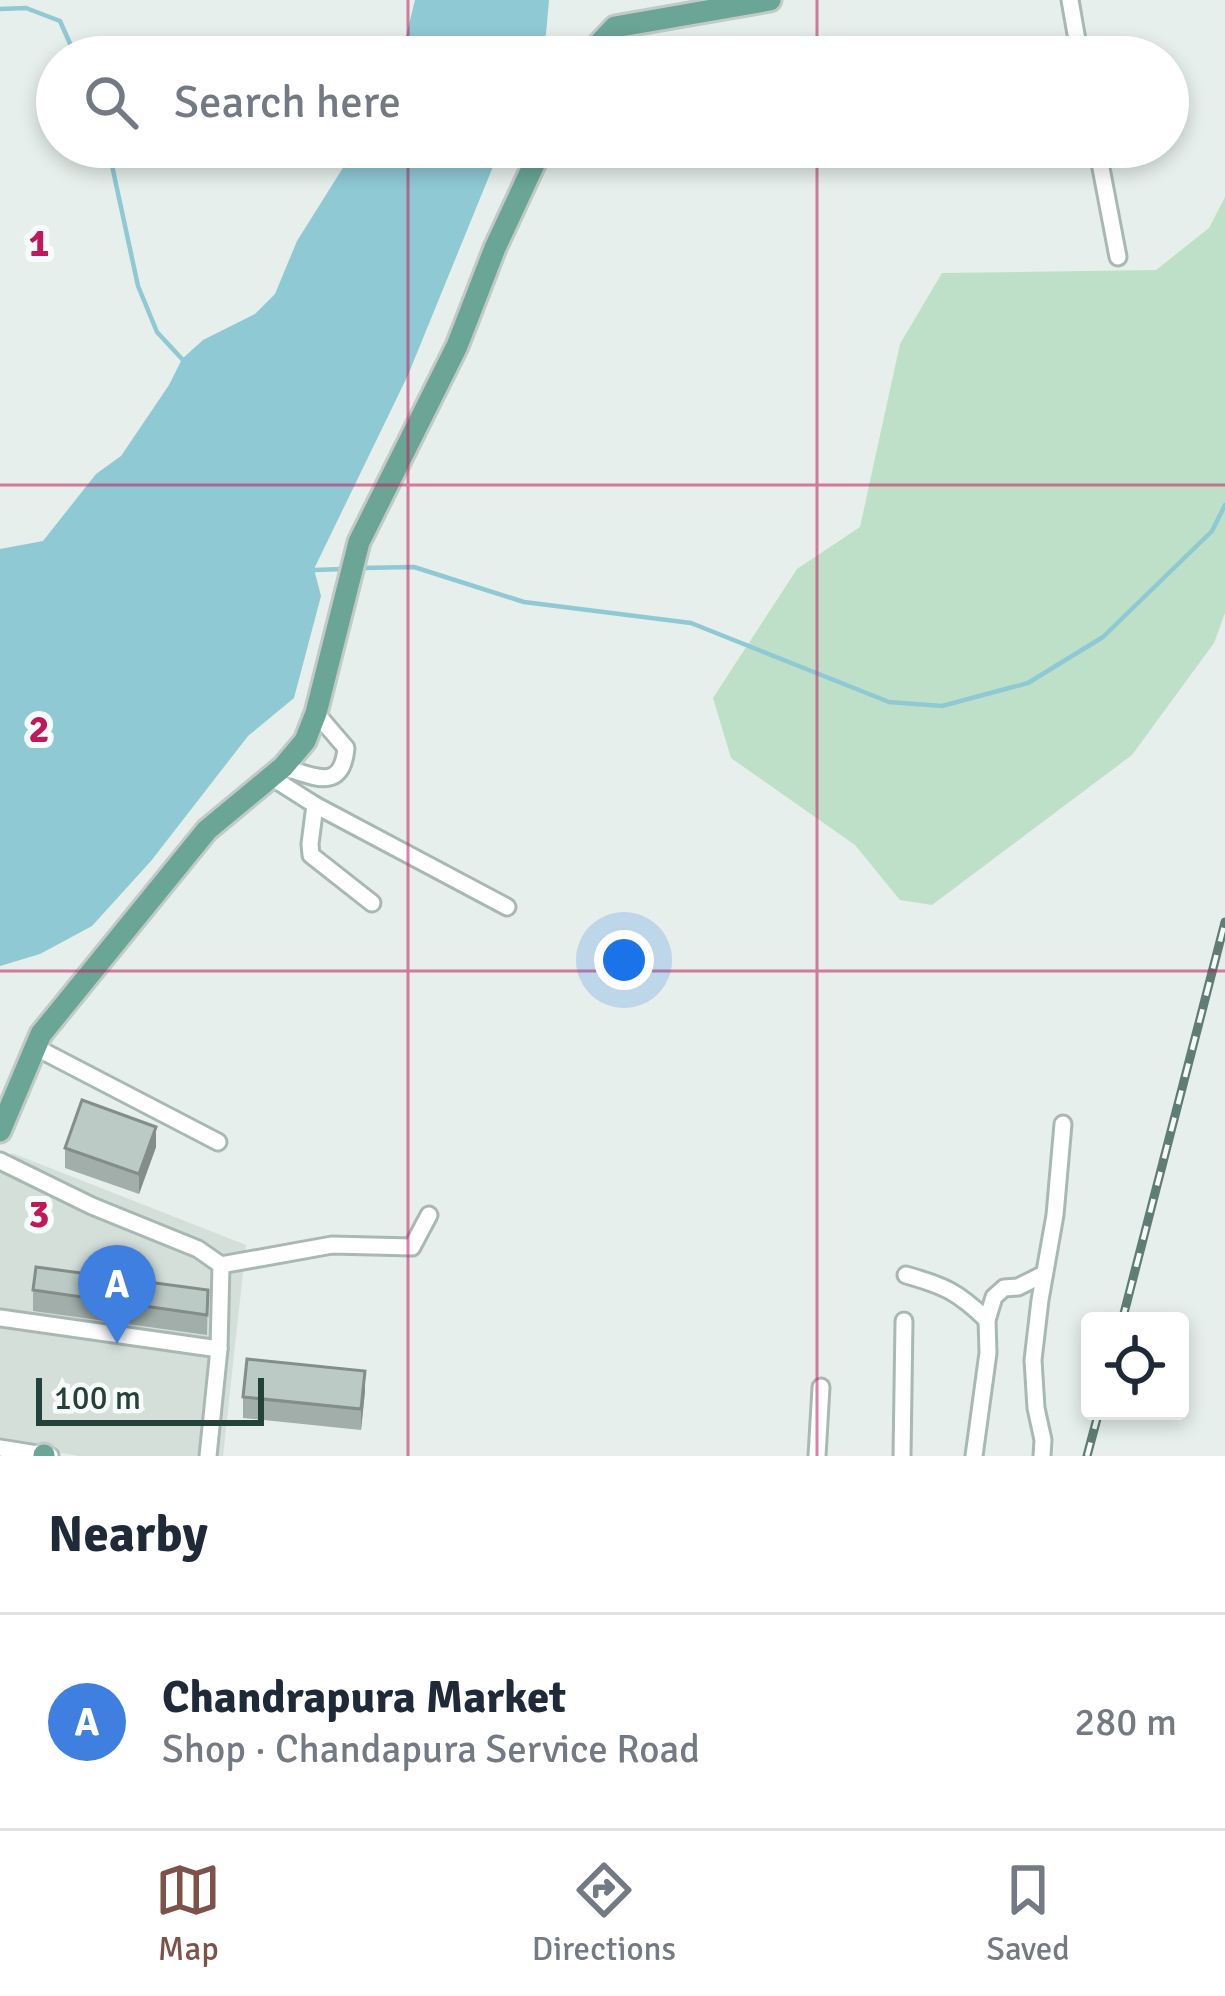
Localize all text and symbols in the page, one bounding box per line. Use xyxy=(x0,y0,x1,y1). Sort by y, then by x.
search box xyxy=(36,36,1189,168)
icon: search xyxy=(78,69,144,135)
text: Search here xyxy=(174,75,401,130)
text: 1 xyxy=(28,219,50,267)
text: 2 xyxy=(28,705,50,753)
your location xyxy=(594,930,654,990)
text: 3 xyxy=(28,1190,50,1238)
pin: A xyxy=(78,1245,156,1344)
map controls xyxy=(1081,1312,1189,1420)
button: locate xyxy=(1081,1312,1189,1420)
scale bar xyxy=(36,1372,264,1425)
text: 100 m xyxy=(54,1378,141,1419)
text: Nearby xyxy=(48,1503,208,1566)
text: Chandrapura Market xyxy=(162,1670,566,1725)
text: A xyxy=(75,1698,99,1746)
text: 280 m xyxy=(1074,1698,1177,1746)
text: Shop · Chandapura Service Road xyxy=(162,1725,700,1773)
tab: Map xyxy=(155,1857,221,1970)
tab: Directions xyxy=(532,1857,676,1970)
tab: Saved xyxy=(987,1857,1070,1970)

